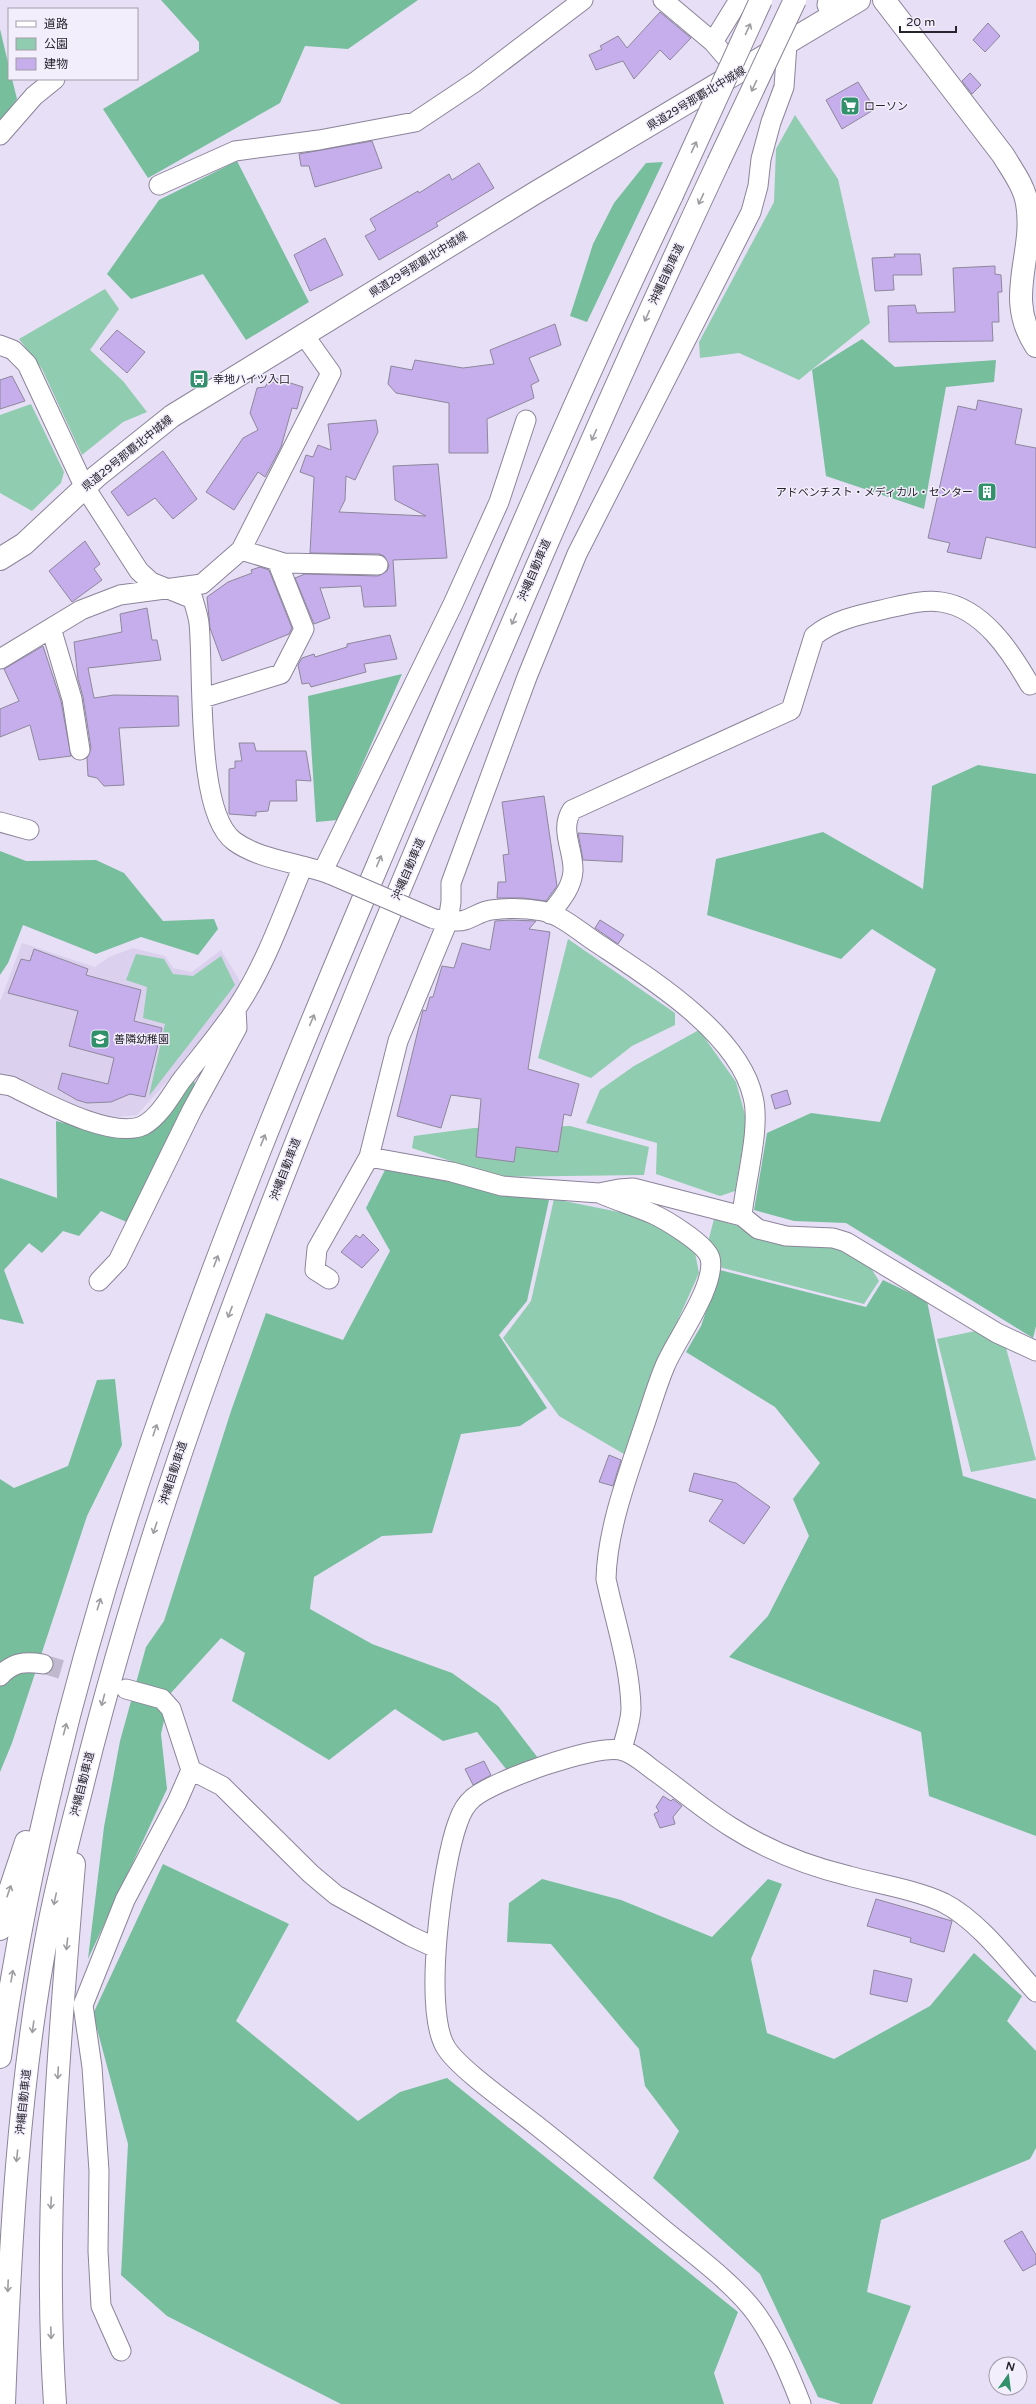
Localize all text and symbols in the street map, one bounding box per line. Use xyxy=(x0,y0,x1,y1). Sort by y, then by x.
legend xyxy=(8,8,138,80)
scale bar xyxy=(900,8,956,34)
text: 20 m xyxy=(906,15,935,29)
text: 道路 xyxy=(44,17,68,31)
one-way arrow xyxy=(745,23,752,35)
text: 公園 xyxy=(44,37,68,51)
text: 建物 xyxy=(44,57,68,71)
street label: 県道29号那覇北中城線 xyxy=(645,64,748,133)
one-way arrow xyxy=(750,80,757,92)
supermarket icon: ローソン xyxy=(839,95,861,117)
place label: ローソン xyxy=(864,100,908,113)
one-way arrow xyxy=(691,141,698,153)
one-way arrow xyxy=(697,192,704,204)
street label: 県道29号那覇北中城線 xyxy=(367,229,470,300)
street label: 沖縄自動車道 xyxy=(647,242,686,307)
one-way arrow xyxy=(642,310,650,322)
bus stop icon: 幸地ハイツ入口 xyxy=(188,368,210,390)
place label: 幸地ハイツ入口 xyxy=(213,373,290,386)
street label: 県道29号那覇北中城線 xyxy=(79,413,175,494)
one-way arrow xyxy=(589,429,597,441)
building icon: アドベンチスト・メディカル・センター xyxy=(976,481,998,503)
place label: アドベンチスト・メディカル・センター xyxy=(776,486,973,499)
street label: 沖縄自動車道 xyxy=(516,537,553,603)
one-way arrow xyxy=(509,612,517,624)
street label: 沖縄自動車道 xyxy=(390,836,427,902)
one-way arrow xyxy=(376,856,383,868)
one-way arrow xyxy=(309,1014,317,1026)
school or university icon: 善隣幼稚園 xyxy=(89,1028,111,1050)
place label: 善隣幼稚園 xyxy=(114,1033,169,1046)
one-way arrow xyxy=(260,1134,268,1146)
street label: 沖縄自動車道 xyxy=(268,1136,303,1202)
one-way arrow xyxy=(212,1255,220,1267)
one-way arrow xyxy=(225,1306,233,1318)
one-way arrow xyxy=(151,1425,159,1437)
street label: 沖縄自動車道 xyxy=(157,1440,190,1507)
one-way arrow xyxy=(151,1521,158,1534)
one-way arrow xyxy=(96,1597,103,1610)
one-way arrow xyxy=(99,1693,107,1706)
one-way arrow xyxy=(61,1723,69,1736)
street label: 沖縄自動車道 xyxy=(68,1751,97,1818)
one-way arrow xyxy=(6,1886,14,1898)
one-way arrow xyxy=(50,1892,58,1905)
one-way arrow xyxy=(63,1937,71,1950)
one-way arrow xyxy=(8,1970,16,1983)
one-way arrow xyxy=(29,2020,37,2033)
one-way arrow xyxy=(54,2066,62,2079)
street label: 沖縄自動車道 xyxy=(14,2069,33,2136)
one-way arrow xyxy=(14,2149,21,2162)
one-way arrow xyxy=(48,2196,55,2209)
one-way arrow xyxy=(5,2279,12,2292)
one-way arrow xyxy=(47,2326,55,2339)
north arrow xyxy=(988,2356,1028,2396)
text: N xyxy=(1004,2359,1016,2374)

